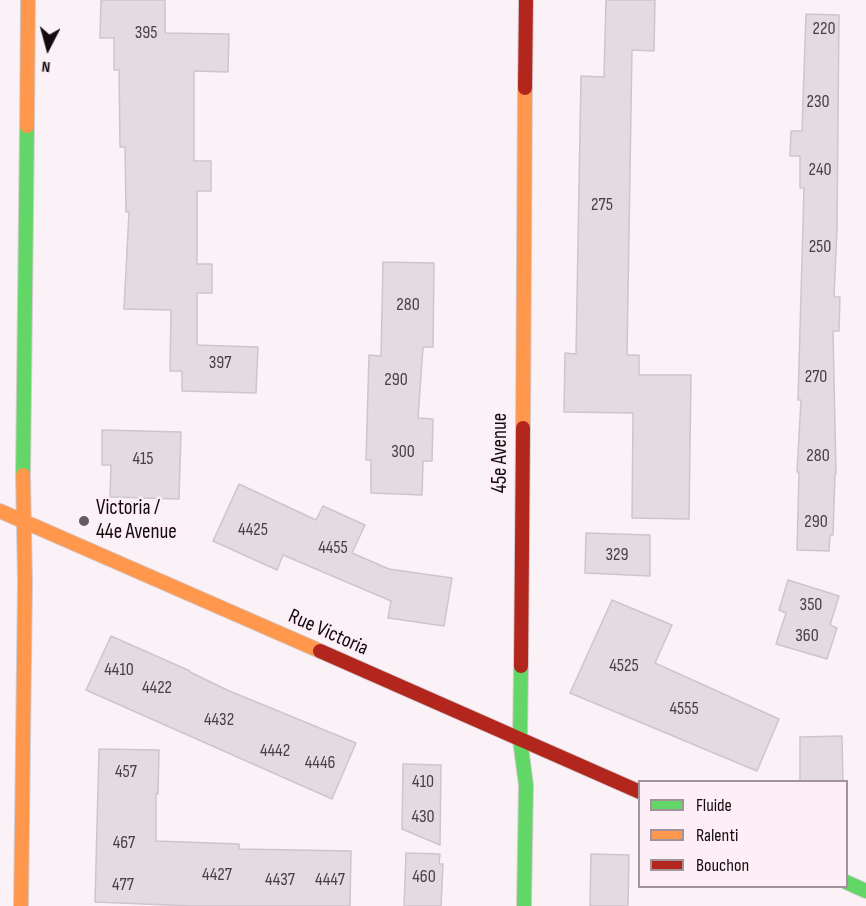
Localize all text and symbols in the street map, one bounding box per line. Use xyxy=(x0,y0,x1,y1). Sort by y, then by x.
north arrow xyxy=(18,18,78,78)
house number: 220 xyxy=(813,18,835,40)
house number: 395 xyxy=(135,22,157,44)
text: N xyxy=(41,57,51,76)
house number: 230 xyxy=(806,91,830,113)
house number: 240 xyxy=(809,159,831,181)
house number: 275 xyxy=(591,194,613,216)
house number: 250 xyxy=(809,236,831,258)
house number: 280 xyxy=(396,294,420,316)
house number: 397 xyxy=(209,352,231,374)
house number: 270 xyxy=(805,366,827,388)
house number: 290 xyxy=(384,369,408,391)
street label: 45e Avenue xyxy=(488,413,514,493)
house number: 300 xyxy=(391,441,415,463)
house number: 280 xyxy=(806,445,830,467)
house number: 415 xyxy=(132,448,154,470)
place label: Victoria / 44e Avenue xyxy=(96,496,177,546)
house number: 290 xyxy=(804,511,828,533)
marker: Victoria / 44e Avenue xyxy=(77,514,91,528)
house number: 4425 xyxy=(238,519,268,541)
house number: 4455 xyxy=(318,537,348,559)
house number: 329 xyxy=(606,544,628,566)
house number: 350 xyxy=(800,594,822,616)
street label: Rue Victoria xyxy=(284,604,372,662)
house number: 360 xyxy=(795,625,819,647)
house number: 4525 xyxy=(609,655,639,677)
house number: 4410 xyxy=(104,659,134,681)
house number: 4422 xyxy=(142,677,172,699)
house number: 4555 xyxy=(669,698,699,720)
house number: 4432 xyxy=(204,709,234,731)
house number: 4442 xyxy=(260,740,290,762)
house number: 4446 xyxy=(305,752,335,774)
house number: 457 xyxy=(115,761,137,783)
house number: 410 xyxy=(412,771,434,793)
legend xyxy=(638,780,848,888)
text: Fluide xyxy=(696,795,732,816)
house number: 430 xyxy=(411,806,435,828)
text: Ralenti xyxy=(696,825,738,846)
house number: 467 xyxy=(113,832,135,854)
text: Bouchon xyxy=(696,855,749,876)
house number: 4427 xyxy=(202,864,232,886)
house number: 460 xyxy=(412,866,436,888)
house number: 4437 xyxy=(265,869,295,891)
house number: 4447 xyxy=(315,869,345,891)
house number: 477 xyxy=(112,874,134,896)

